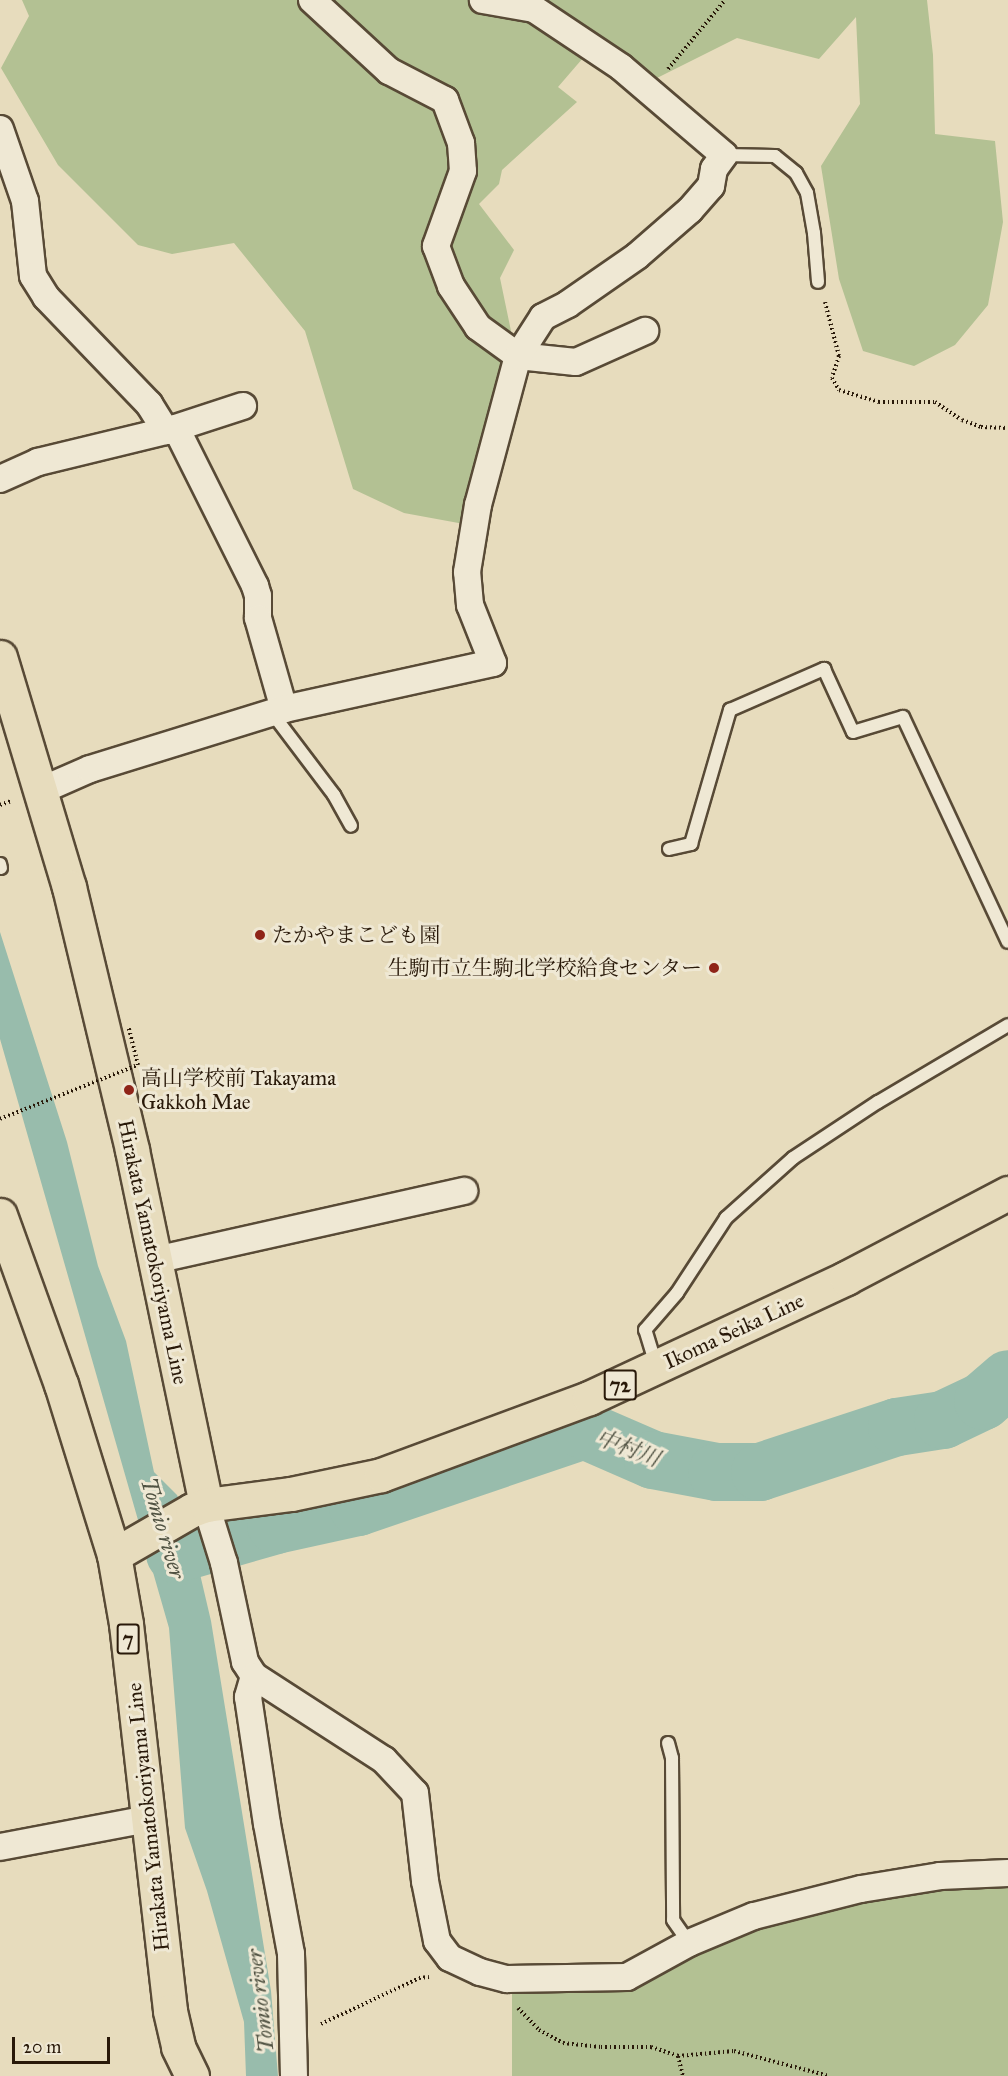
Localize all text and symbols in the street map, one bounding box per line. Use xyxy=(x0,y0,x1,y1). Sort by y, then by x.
place label: たかやまこども園 xyxy=(272,922,440,948)
marker: たかやまこども園 xyxy=(253,928,267,942)
place label: 生駒市立生駒北学校給食センター xyxy=(387,955,702,981)
marker: 生駒市立生駒北学校給食センター xyxy=(707,961,721,975)
place label: 高山学校前 Takayama Gakkoh Mae xyxy=(141,1065,336,1115)
marker: 高山学校前 Takayama Gakkoh Mae xyxy=(122,1083,136,1097)
street label: Hirakata Yamatokoriyama Line xyxy=(113,1117,193,1387)
street label: Ikoma Seika Line xyxy=(660,1288,808,1374)
road number: 72 xyxy=(604,1368,636,1402)
water label: 中村川 xyxy=(592,1424,664,1472)
water label: Tomio river xyxy=(135,1474,191,1582)
road number: 7 xyxy=(116,1622,140,1656)
street label: Hirakata Yamatokoriyama Line xyxy=(121,1681,175,1953)
water label: Tomio river xyxy=(241,1948,279,2054)
scale bar xyxy=(15,2025,112,2063)
text: 20 m xyxy=(23,2036,61,2058)

